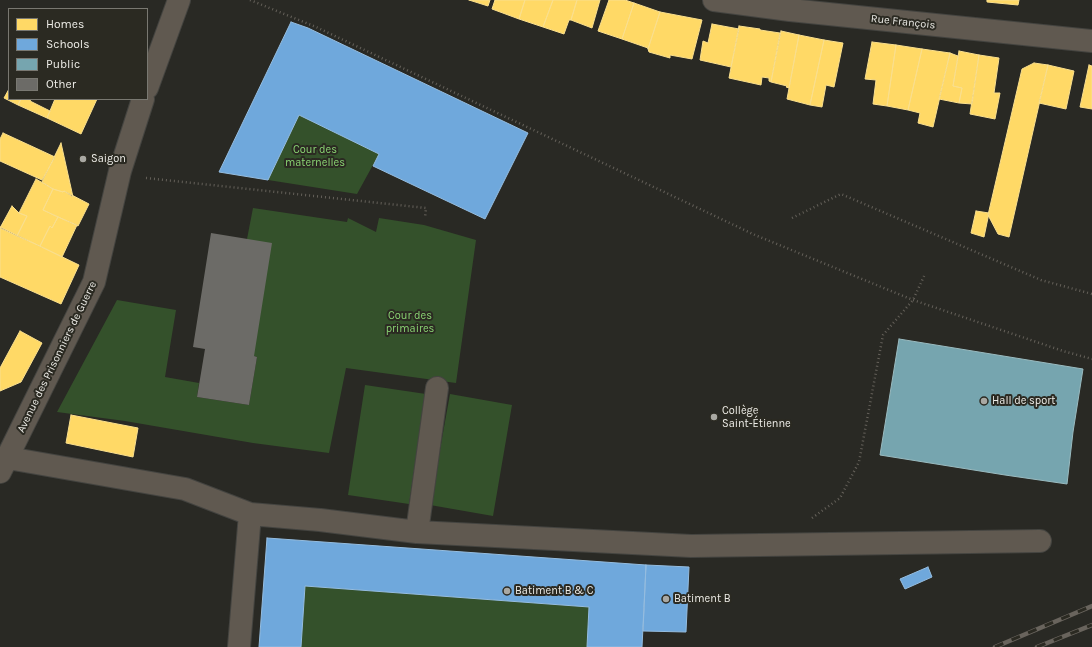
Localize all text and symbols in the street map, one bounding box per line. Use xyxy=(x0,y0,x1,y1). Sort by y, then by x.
legend xyxy=(8,8,148,100)
street label: Rue François xyxy=(870,12,936,32)
text: Homes xyxy=(46,17,84,31)
text: Schools xyxy=(46,37,89,51)
text: Public xyxy=(46,57,80,71)
text: Other xyxy=(46,77,76,91)
park label: Cour des maternelles xyxy=(285,143,345,169)
place label: Saigon xyxy=(91,152,126,166)
marker: Saigon xyxy=(78,154,88,164)
street label: Avenue des Prisonniers de Guerre xyxy=(14,279,100,435)
park label: Cour des primaires xyxy=(386,309,434,335)
place label: Hall de sport xyxy=(992,394,1055,408)
marker: Hall de sport xyxy=(979,396,989,406)
place label: Collège Saint-Étienne xyxy=(722,404,791,430)
marker: Collège Saint-Étienne xyxy=(709,412,719,422)
place label: Batiment B & C xyxy=(515,584,593,598)
marker: Batiment B & C xyxy=(502,586,512,596)
place label: Batiment B xyxy=(674,592,730,606)
marker: Batiment B xyxy=(661,594,671,604)

